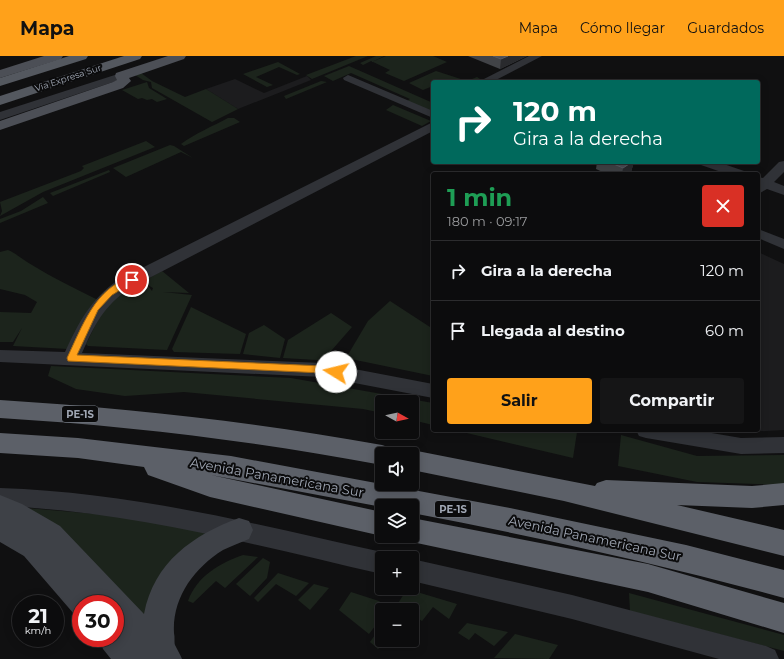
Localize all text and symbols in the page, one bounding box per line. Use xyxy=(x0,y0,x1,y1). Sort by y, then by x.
text: Mapa xyxy=(20,17,75,40)
text: Mapa xyxy=(519,19,558,37)
text: Cómo llegar xyxy=(580,19,665,37)
text: Guardados xyxy=(687,19,764,37)
street label: Via Expresa Sur xyxy=(33,61,103,93)
text: 120 m xyxy=(513,94,597,128)
icon: right xyxy=(447,96,499,148)
text: Gira a la derecha xyxy=(513,128,663,150)
text: 1 min xyxy=(447,183,512,212)
button: close xyxy=(702,185,744,227)
text: 180 m · 09:17 xyxy=(447,213,528,229)
icon: right xyxy=(447,260,469,282)
text: Gira a la derecha xyxy=(481,261,612,280)
text: 120 m xyxy=(700,261,744,280)
pin xyxy=(115,263,149,297)
icon: arrive xyxy=(121,269,143,291)
icon: arrive xyxy=(447,320,469,342)
text: Llegada al destino xyxy=(481,321,625,340)
text: 60 m xyxy=(705,321,744,340)
position arrow xyxy=(315,351,357,393)
button: Salir xyxy=(447,378,592,424)
button: Compartir xyxy=(600,378,744,424)
north arrow xyxy=(375,395,419,439)
map controls xyxy=(375,395,419,647)
road number: PE-1S xyxy=(62,406,98,422)
button: sound xyxy=(375,447,419,491)
street label: Avenida Panamericana Sur xyxy=(189,454,365,500)
button: layers xyxy=(375,499,419,543)
road number: PE-1S xyxy=(435,501,471,517)
street label: Avenida Panamericana Sur xyxy=(507,512,683,564)
button: + xyxy=(375,551,419,595)
speed limit sign: 30 xyxy=(72,595,124,647)
button: − xyxy=(375,603,419,647)
text: 21 xyxy=(28,604,48,628)
text: km/h xyxy=(25,624,51,637)

